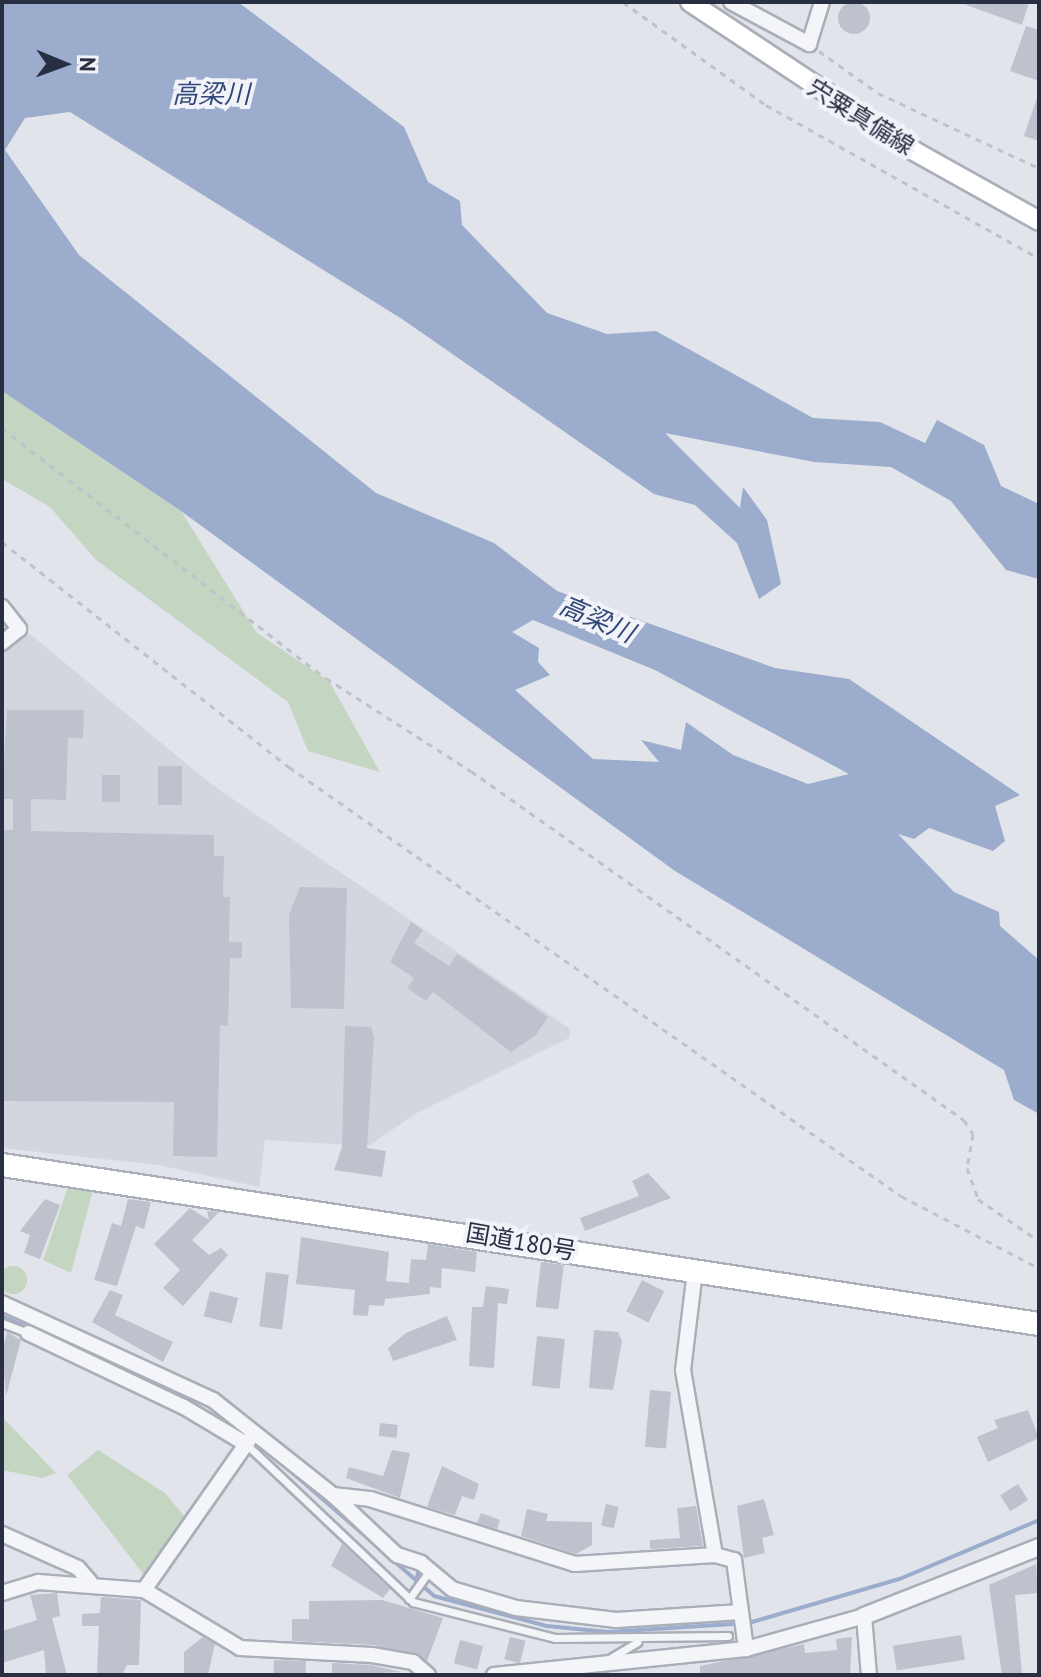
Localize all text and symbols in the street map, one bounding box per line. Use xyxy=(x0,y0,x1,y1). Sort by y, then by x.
north arrow xyxy=(24,24,104,104)
text: N xyxy=(74,57,102,72)
street label: 宍粟真備線 xyxy=(802,73,920,161)
water label: 高梁川 xyxy=(172,78,250,110)
water label: 高梁川 xyxy=(555,589,639,649)
street label: 国道180号 xyxy=(464,1218,578,1266)

